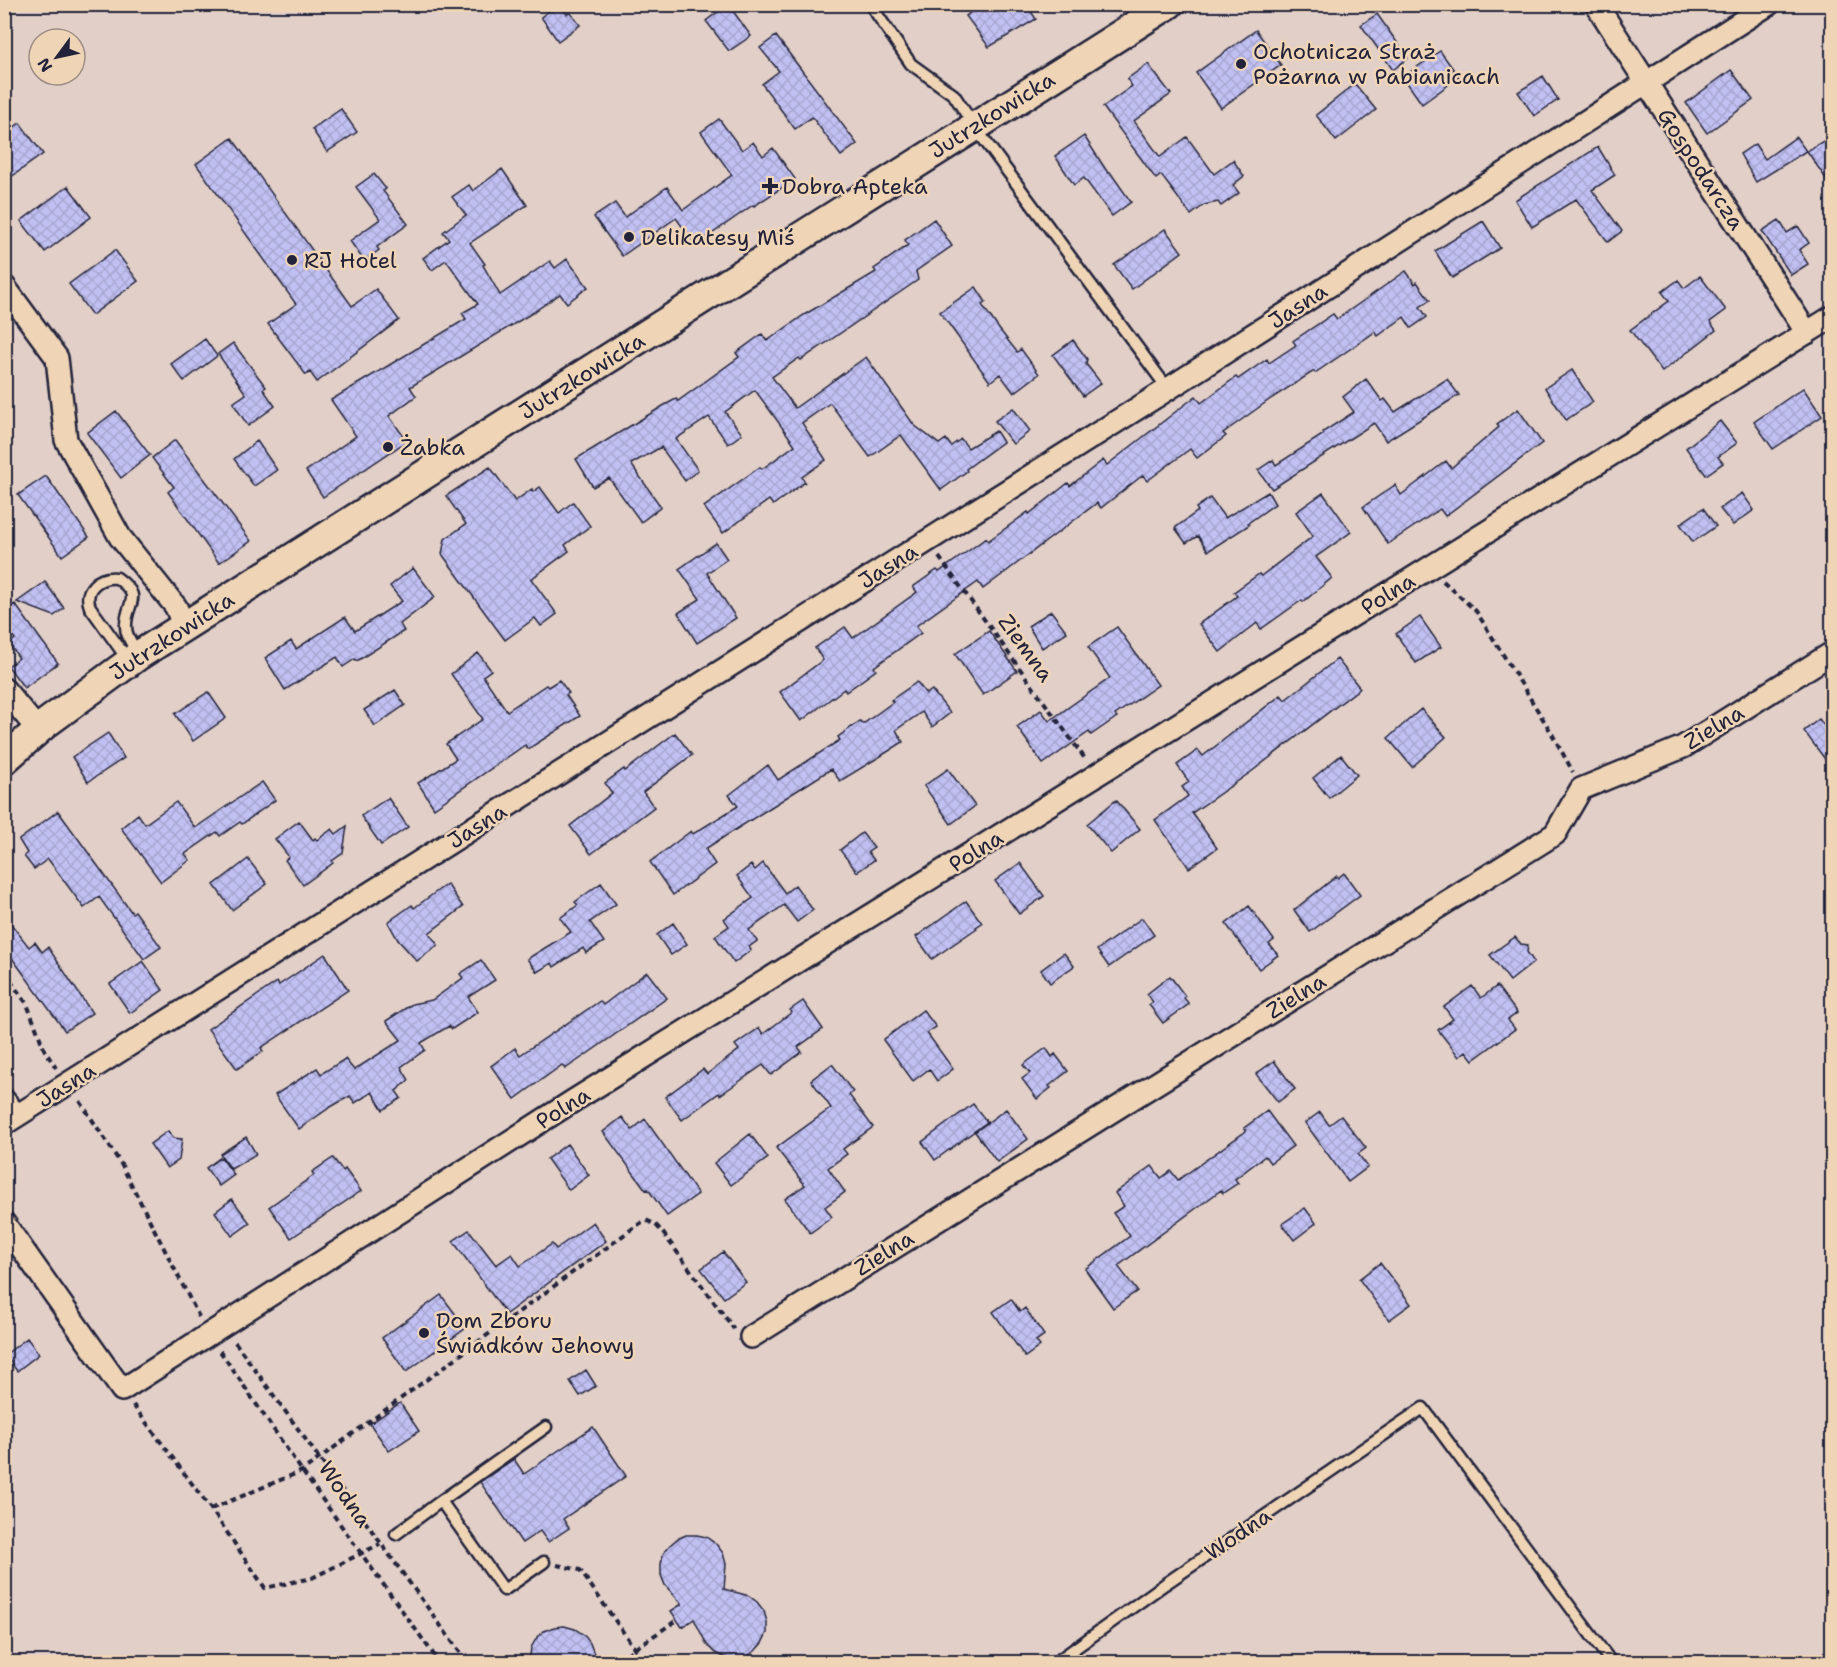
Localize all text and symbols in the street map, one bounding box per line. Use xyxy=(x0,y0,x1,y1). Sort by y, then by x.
north arrow xyxy=(27,27,87,87)
place label: Ochotnicza Straż Pożarna w Pabianicach xyxy=(1253,37,1500,91)
text: N xyxy=(33,54,57,76)
marker: Ochotnicza Straż Pożarna w Pabianicach xyxy=(1234,57,1248,71)
street label: Jutrzkowicka xyxy=(924,65,1061,165)
street label: Gospodarcza xyxy=(1651,103,1751,236)
place label: Dobra Apteka xyxy=(782,172,928,201)
marker: Dobra Apteka xyxy=(763,179,777,193)
place label: Delikatesy Miś xyxy=(641,223,795,252)
marker: Delikatesy Miś xyxy=(622,230,636,244)
place label: RJ Hotel xyxy=(304,246,397,275)
marker: RJ Hotel xyxy=(285,253,299,267)
street label: Jasna xyxy=(1263,276,1333,336)
street label: Jutrzkowicka xyxy=(514,326,651,426)
place label: Żabka xyxy=(400,433,465,462)
marker: Żabka xyxy=(381,440,395,454)
street label: Jasna xyxy=(853,536,923,595)
street label: Polna xyxy=(1355,566,1421,622)
street label: Jutrzkowicka xyxy=(104,585,240,687)
street label: Ziemna xyxy=(992,608,1061,688)
street label: Zielna xyxy=(1679,698,1750,756)
street label: Jasna xyxy=(442,796,512,855)
street label: Polna xyxy=(943,823,1009,879)
street label: Zielna xyxy=(1261,966,1332,1026)
street label: Jasna xyxy=(31,1055,101,1114)
street label: Polna xyxy=(530,1080,596,1136)
street label: Zielna xyxy=(849,1223,920,1283)
place label: Dom Zboru Świadków Jehowy xyxy=(436,1306,634,1360)
marker: Dom Zboru Świadków Jehowy xyxy=(417,1326,431,1340)
street label: Wodna xyxy=(312,1455,378,1533)
street label: Wodna xyxy=(1199,1501,1277,1567)

